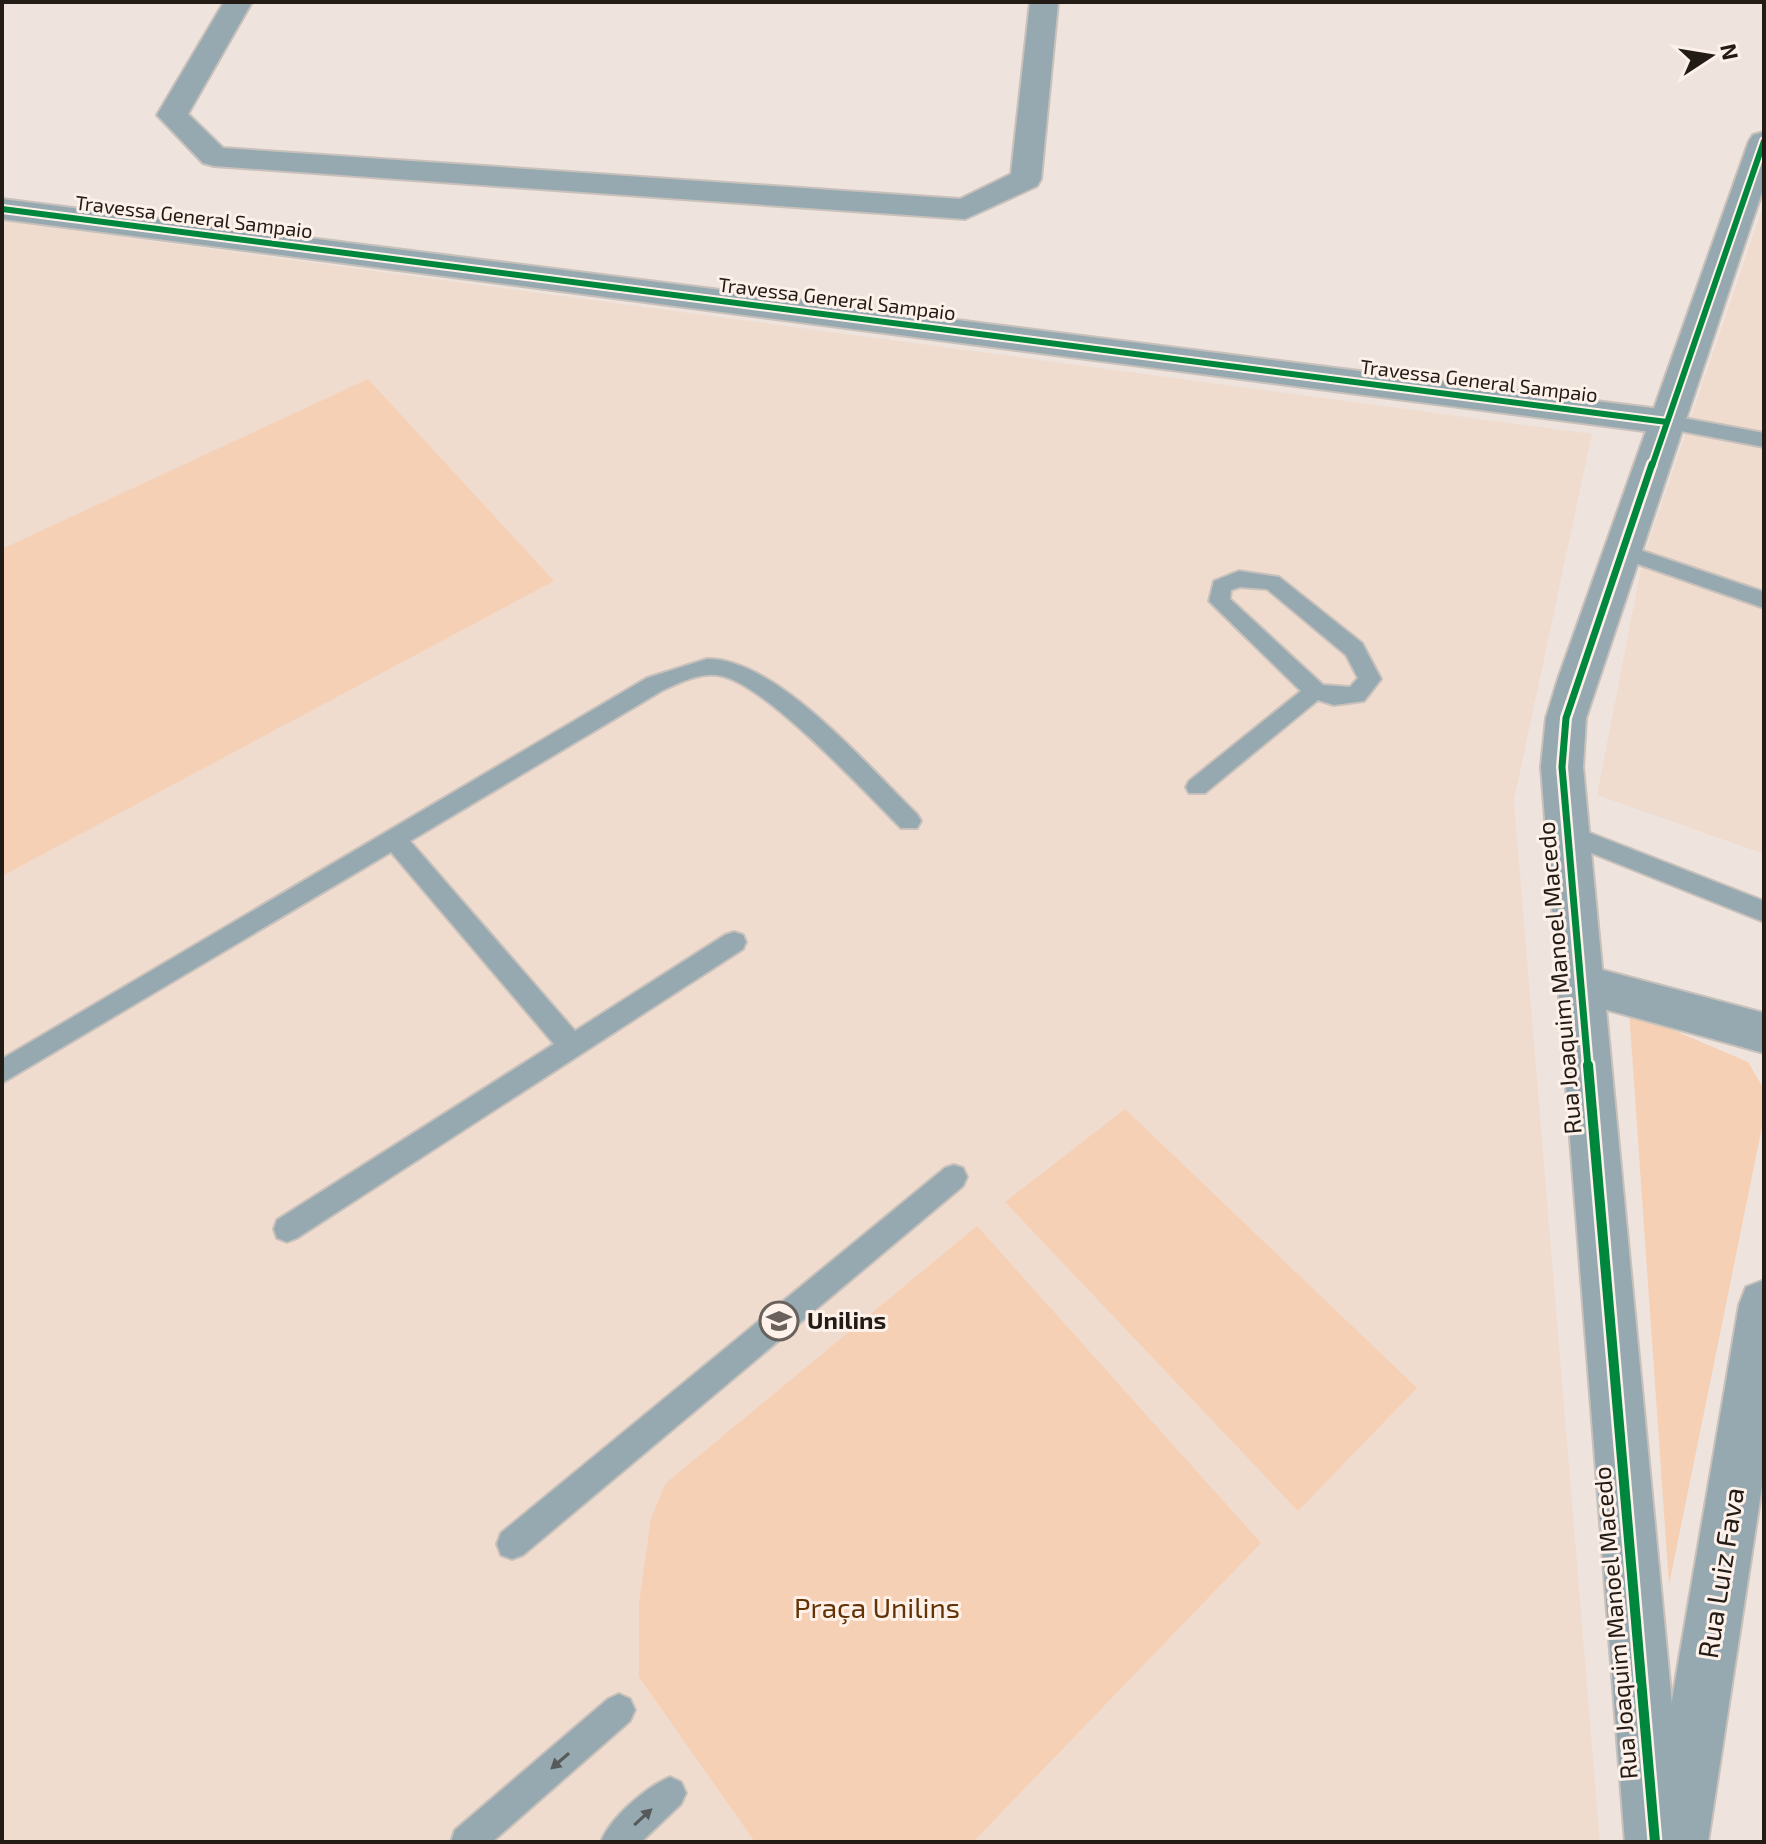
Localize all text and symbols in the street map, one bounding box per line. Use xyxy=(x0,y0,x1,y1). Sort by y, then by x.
north arrow xyxy=(1670,16,1750,96)
text: N xyxy=(1716,41,1745,62)
street label: Travessa General Sampaio xyxy=(74,190,314,242)
street label: Travessa General Sampaio xyxy=(717,272,957,324)
street label: Travessa General Sampaio xyxy=(1359,354,1599,406)
street label: Rua Joaquim Manoel Macedo xyxy=(1530,821,1587,1136)
school or university icon: Unilins xyxy=(758,1300,800,1342)
place label: Unilins xyxy=(807,1305,886,1334)
street label: Rua Joaquim Manoel Macedo xyxy=(1586,1466,1643,1781)
street label: Rua Luiz Fava xyxy=(1690,1485,1750,1661)
park label: Praça Unilins xyxy=(794,1590,960,1625)
one-way arrow xyxy=(551,1752,571,1769)
one-way arrow xyxy=(634,1809,653,1827)

